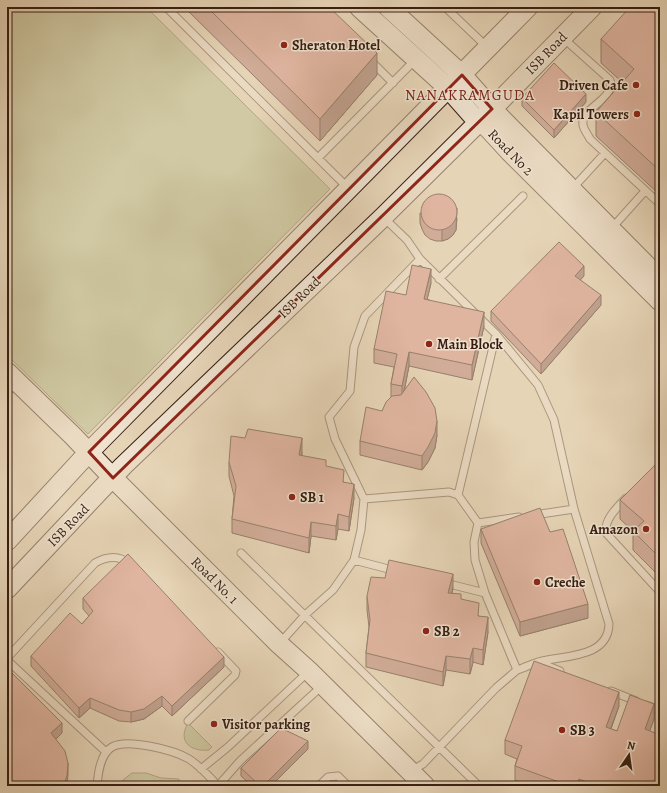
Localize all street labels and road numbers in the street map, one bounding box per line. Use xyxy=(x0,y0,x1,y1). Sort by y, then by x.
street label: ISB Road xyxy=(521,27,572,79)
street label: Road No 2 xyxy=(484,125,538,180)
street label: ISB Road xyxy=(274,272,325,323)
street label: ISB Road xyxy=(43,499,94,551)
street label: Road No. 1 xyxy=(187,553,243,608)

